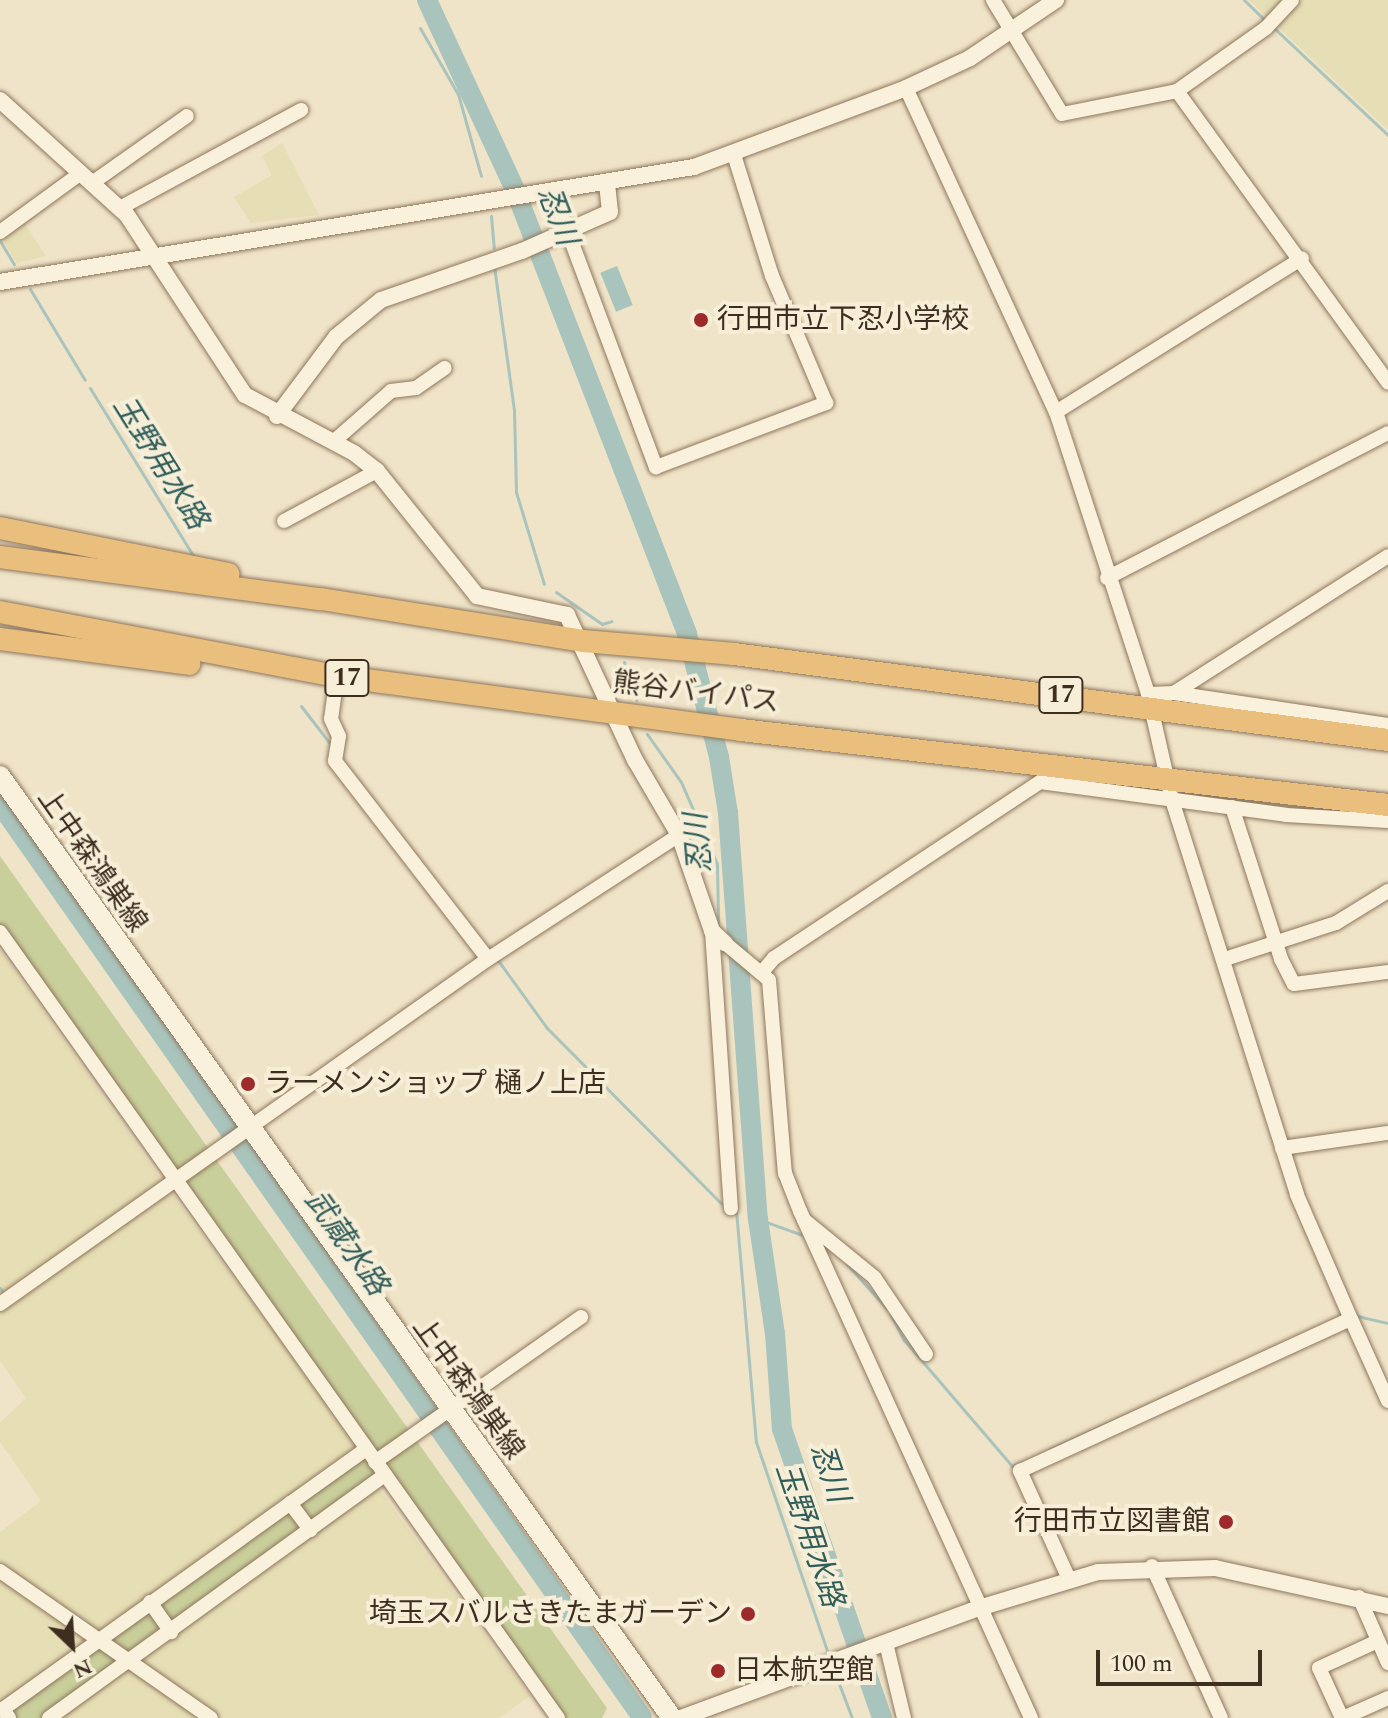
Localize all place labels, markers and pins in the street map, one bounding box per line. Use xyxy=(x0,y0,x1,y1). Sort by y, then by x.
place label: 行田市立下忍小学校 xyxy=(717,303,969,337)
marker: 行田市立下忍小学校 xyxy=(692,311,710,329)
place label: ラーメンショップ 樋ノ上店 xyxy=(264,1067,607,1101)
marker: ラーメンショップ 樋ノ上店 xyxy=(239,1075,257,1093)
place label: 行田市立図書館 xyxy=(1014,1505,1210,1539)
marker: 行田市立図書館 xyxy=(1217,1513,1235,1531)
place label: 埼玉スバルさきたまガーデン xyxy=(368,1597,732,1631)
marker: 埼玉スバルさきたまガーデン xyxy=(739,1605,757,1623)
place label: 日本航空館 xyxy=(734,1654,874,1688)
marker: 日本航空館 xyxy=(709,1662,727,1680)

